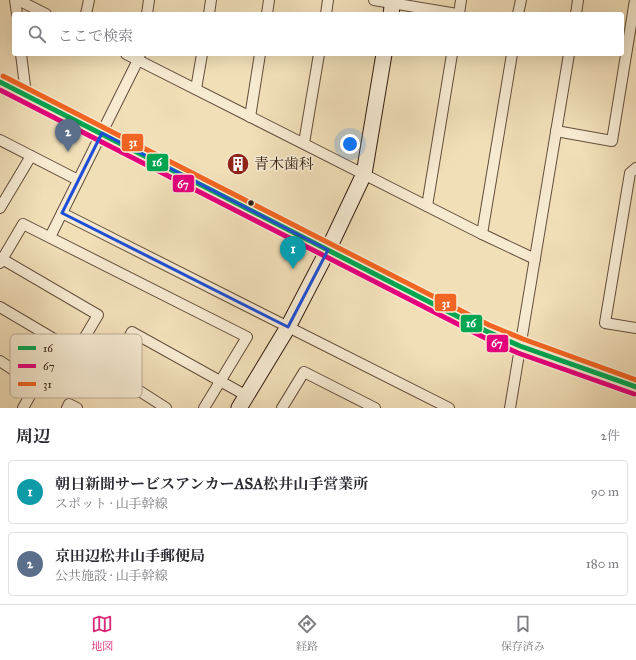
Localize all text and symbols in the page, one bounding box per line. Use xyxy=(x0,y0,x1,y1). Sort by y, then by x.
search box xyxy=(12,12,624,56)
icon: search xyxy=(26,23,48,45)
text: ここで検索 xyxy=(58,27,133,45)
pin: 2 xyxy=(55,119,81,152)
line badge: 31 xyxy=(121,133,144,152)
your location xyxy=(340,134,360,154)
text: 31 xyxy=(129,136,138,150)
building icon: 青木歯科 xyxy=(225,151,251,177)
line badge: 16 xyxy=(146,153,169,172)
place label: 青木歯科 xyxy=(254,155,314,173)
text: 16 xyxy=(152,156,163,169)
line badge: 67 xyxy=(172,174,195,193)
text: 67 xyxy=(177,178,189,191)
unlabelled marker xyxy=(246,198,256,208)
pin: 1 xyxy=(280,236,306,269)
line badge: 31 xyxy=(434,293,457,312)
text: 31 xyxy=(442,297,451,311)
line badge: 16 xyxy=(460,314,483,333)
text: 16 xyxy=(466,317,477,330)
legend xyxy=(10,334,142,398)
line badge: 67 xyxy=(486,334,509,353)
text: 67 xyxy=(491,337,503,350)
text: 16 xyxy=(43,342,53,355)
text: 67 xyxy=(43,360,55,373)
text: 31 xyxy=(43,378,52,391)
text: 周辺 xyxy=(16,426,50,447)
text: 2件 xyxy=(601,428,620,444)
text: 朝日新聞サービスアンカーASA松井山手営業所 xyxy=(55,475,368,493)
text: 1 xyxy=(27,484,33,500)
text: 90 m xyxy=(591,484,619,500)
text: スポット · 山手幹線 xyxy=(55,496,167,512)
text: 京田辺松井山手郵便局 xyxy=(55,547,205,565)
text: 2 xyxy=(27,556,33,572)
text: 180 m xyxy=(586,556,619,572)
text: 公共施設 · 山手幹線 xyxy=(55,568,167,584)
tab: 地図 xyxy=(91,613,113,653)
tab: 経路 xyxy=(296,613,318,653)
tab: 保存済み xyxy=(501,613,545,653)

